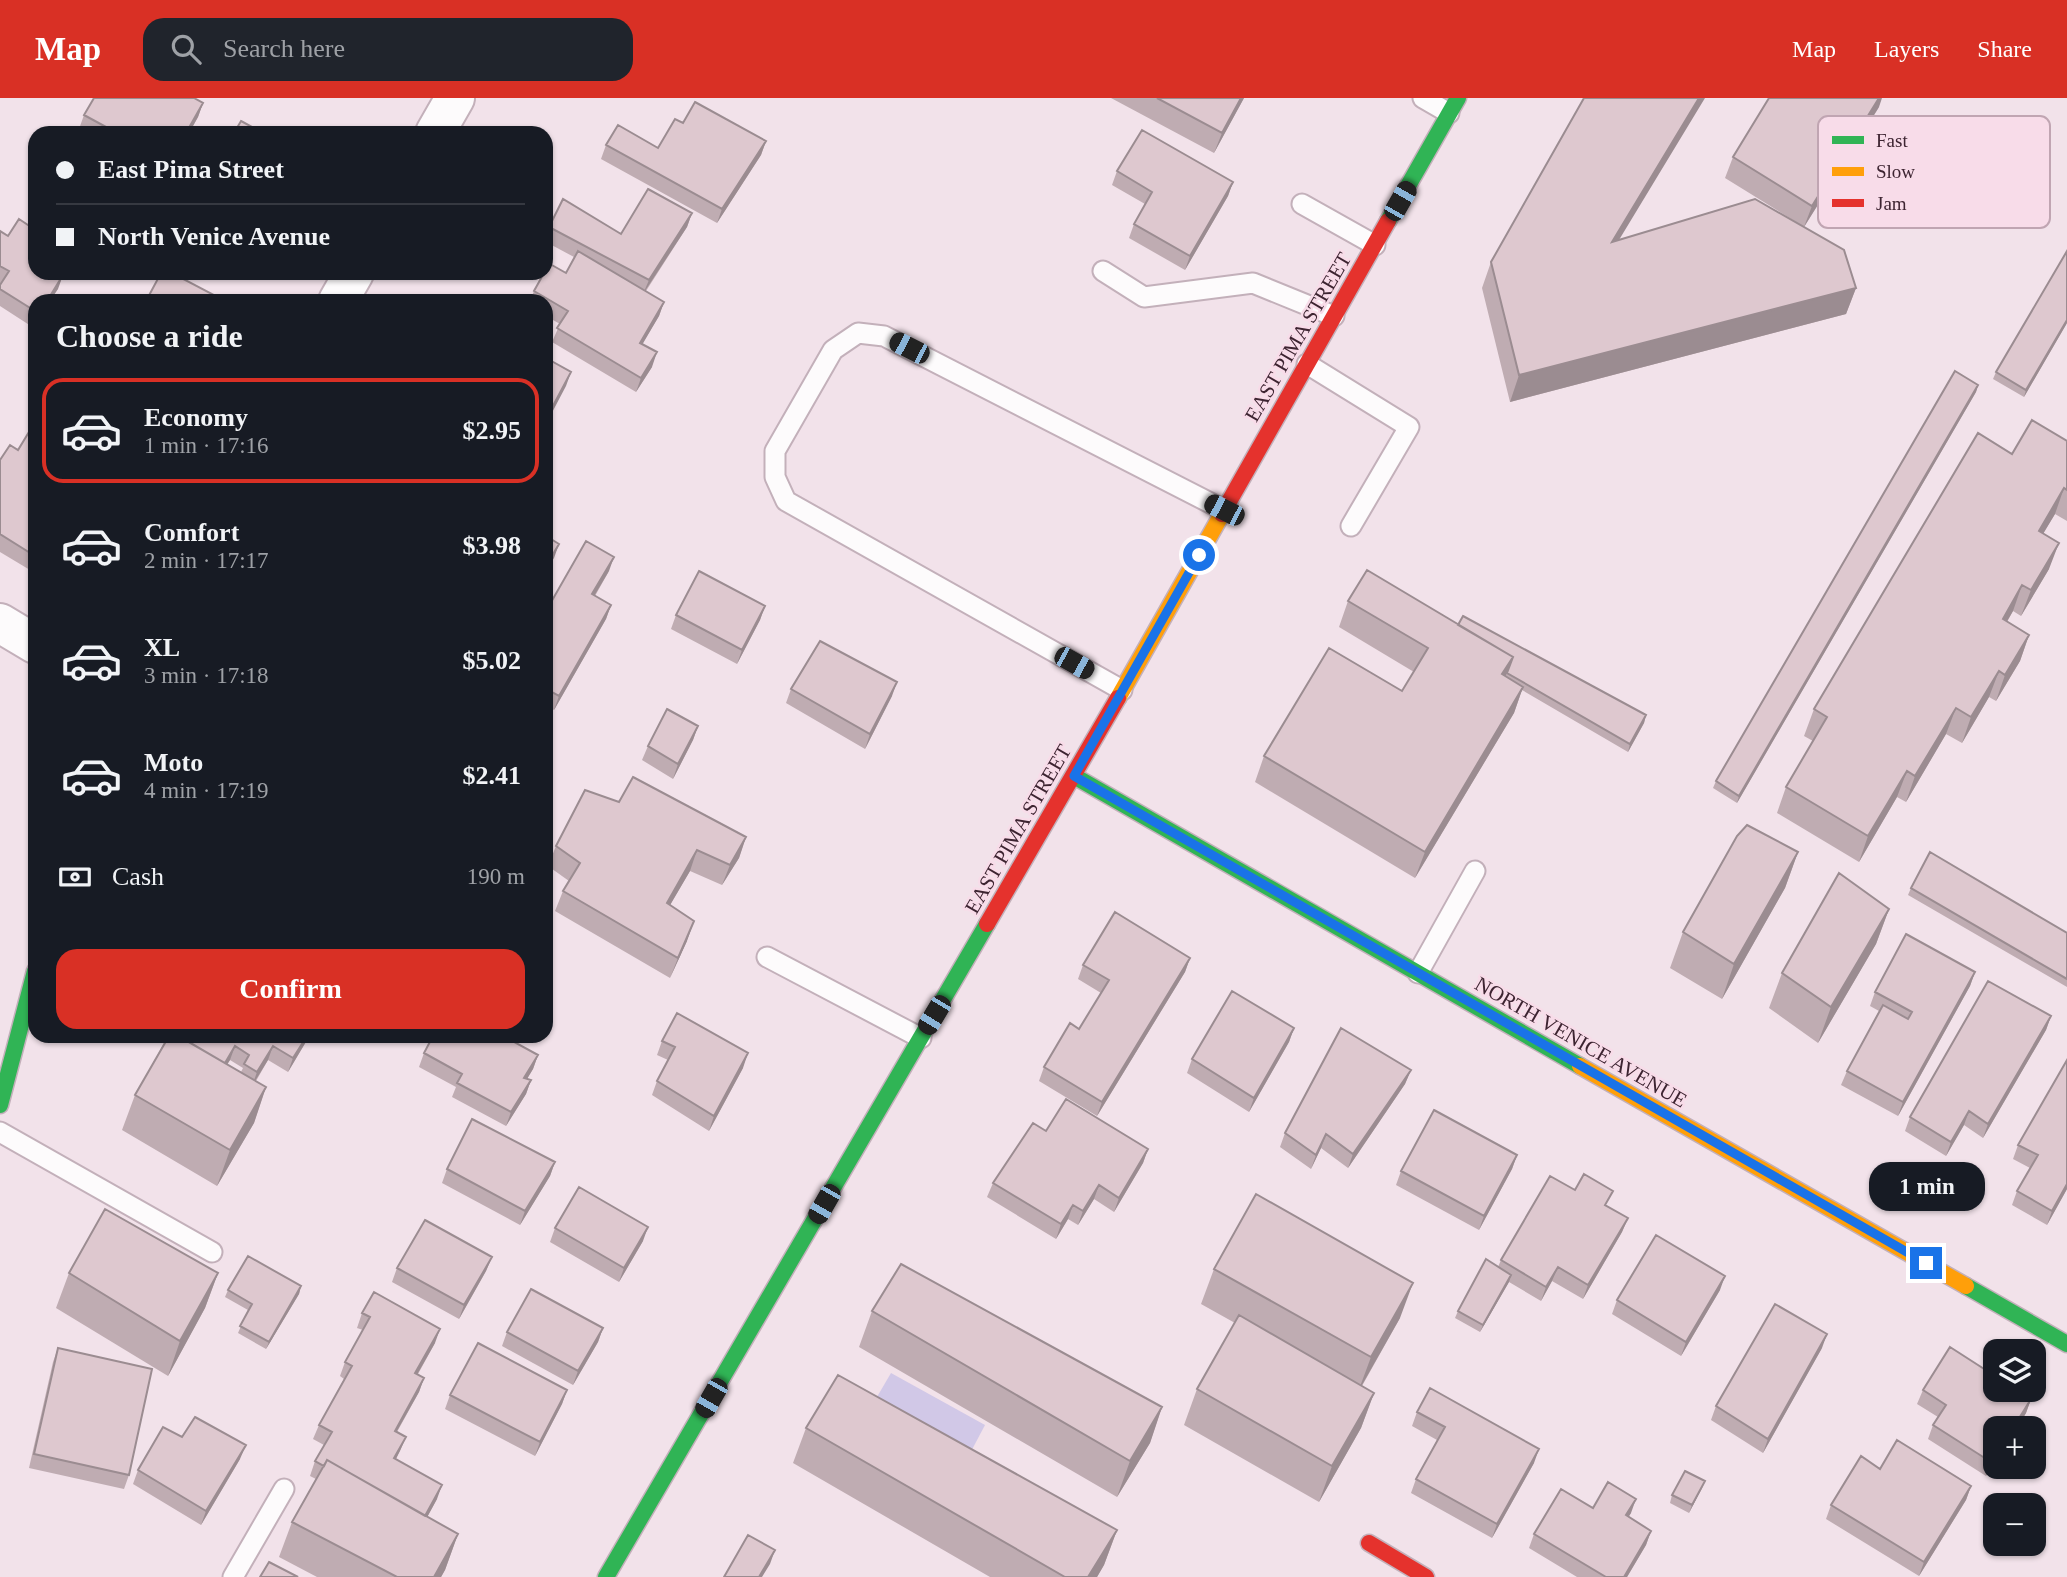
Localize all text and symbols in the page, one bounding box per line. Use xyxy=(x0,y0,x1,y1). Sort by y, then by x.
search box xyxy=(143,18,633,81)
icon: search xyxy=(167,30,205,68)
text: Map xyxy=(35,31,101,67)
text: Search here xyxy=(223,34,345,63)
text: Map xyxy=(1792,36,1836,62)
text: Layers xyxy=(1874,36,1939,62)
text: Share xyxy=(1977,36,2032,62)
legend xyxy=(1818,116,2050,228)
text: Fast xyxy=(1876,130,1908,151)
text: East Pima Street xyxy=(98,155,284,184)
text: Slow xyxy=(1876,161,1915,182)
car xyxy=(1381,178,1420,224)
text: Jam xyxy=(1876,193,1907,214)
text: North Venice Avenue xyxy=(98,222,330,251)
street label: EAST PIMA STREET xyxy=(1240,248,1356,426)
text: Choose a ride xyxy=(56,318,243,354)
car xyxy=(886,329,933,367)
icon: car xyxy=(60,399,123,462)
text: Economy xyxy=(144,403,248,432)
text: $2.95 xyxy=(463,416,521,445)
text: 1 min · 17:16 xyxy=(144,433,269,458)
car xyxy=(1201,491,1248,529)
icon: car xyxy=(60,514,123,577)
text: Comfort xyxy=(144,518,239,547)
text: $3.98 xyxy=(463,531,521,560)
route start xyxy=(1183,539,1215,571)
text: 2 min · 17:17 xyxy=(144,548,269,573)
icon: car xyxy=(60,629,123,692)
text: XL xyxy=(144,633,180,662)
car xyxy=(1051,644,1098,682)
text: $5.02 xyxy=(463,646,521,675)
text: 3 min · 17:18 xyxy=(144,663,269,688)
street label: EAST PIMA STREET xyxy=(960,740,1076,918)
icon: car xyxy=(60,744,123,807)
text: Moto xyxy=(144,748,203,777)
text: $2.41 xyxy=(463,761,521,790)
text: 4 min · 17:19 xyxy=(144,778,269,803)
icon: cash xyxy=(56,858,94,896)
text: Cash xyxy=(112,862,164,891)
text: 190 m xyxy=(467,864,525,889)
button: Confirm xyxy=(56,949,525,1029)
street label: NORTH VENICE AVENUE xyxy=(1471,971,1691,1113)
car xyxy=(915,992,954,1038)
callout: 1 min xyxy=(1868,1162,1984,1210)
text: 1 min xyxy=(1899,1174,1955,1199)
car xyxy=(805,1181,844,1227)
route end xyxy=(1910,1247,1942,1279)
map controls xyxy=(1983,1339,2046,1556)
button: layers xyxy=(1983,1339,2046,1402)
car xyxy=(692,1375,731,1421)
button: + xyxy=(1983,1416,2046,1479)
button: − xyxy=(1983,1493,2046,1556)

